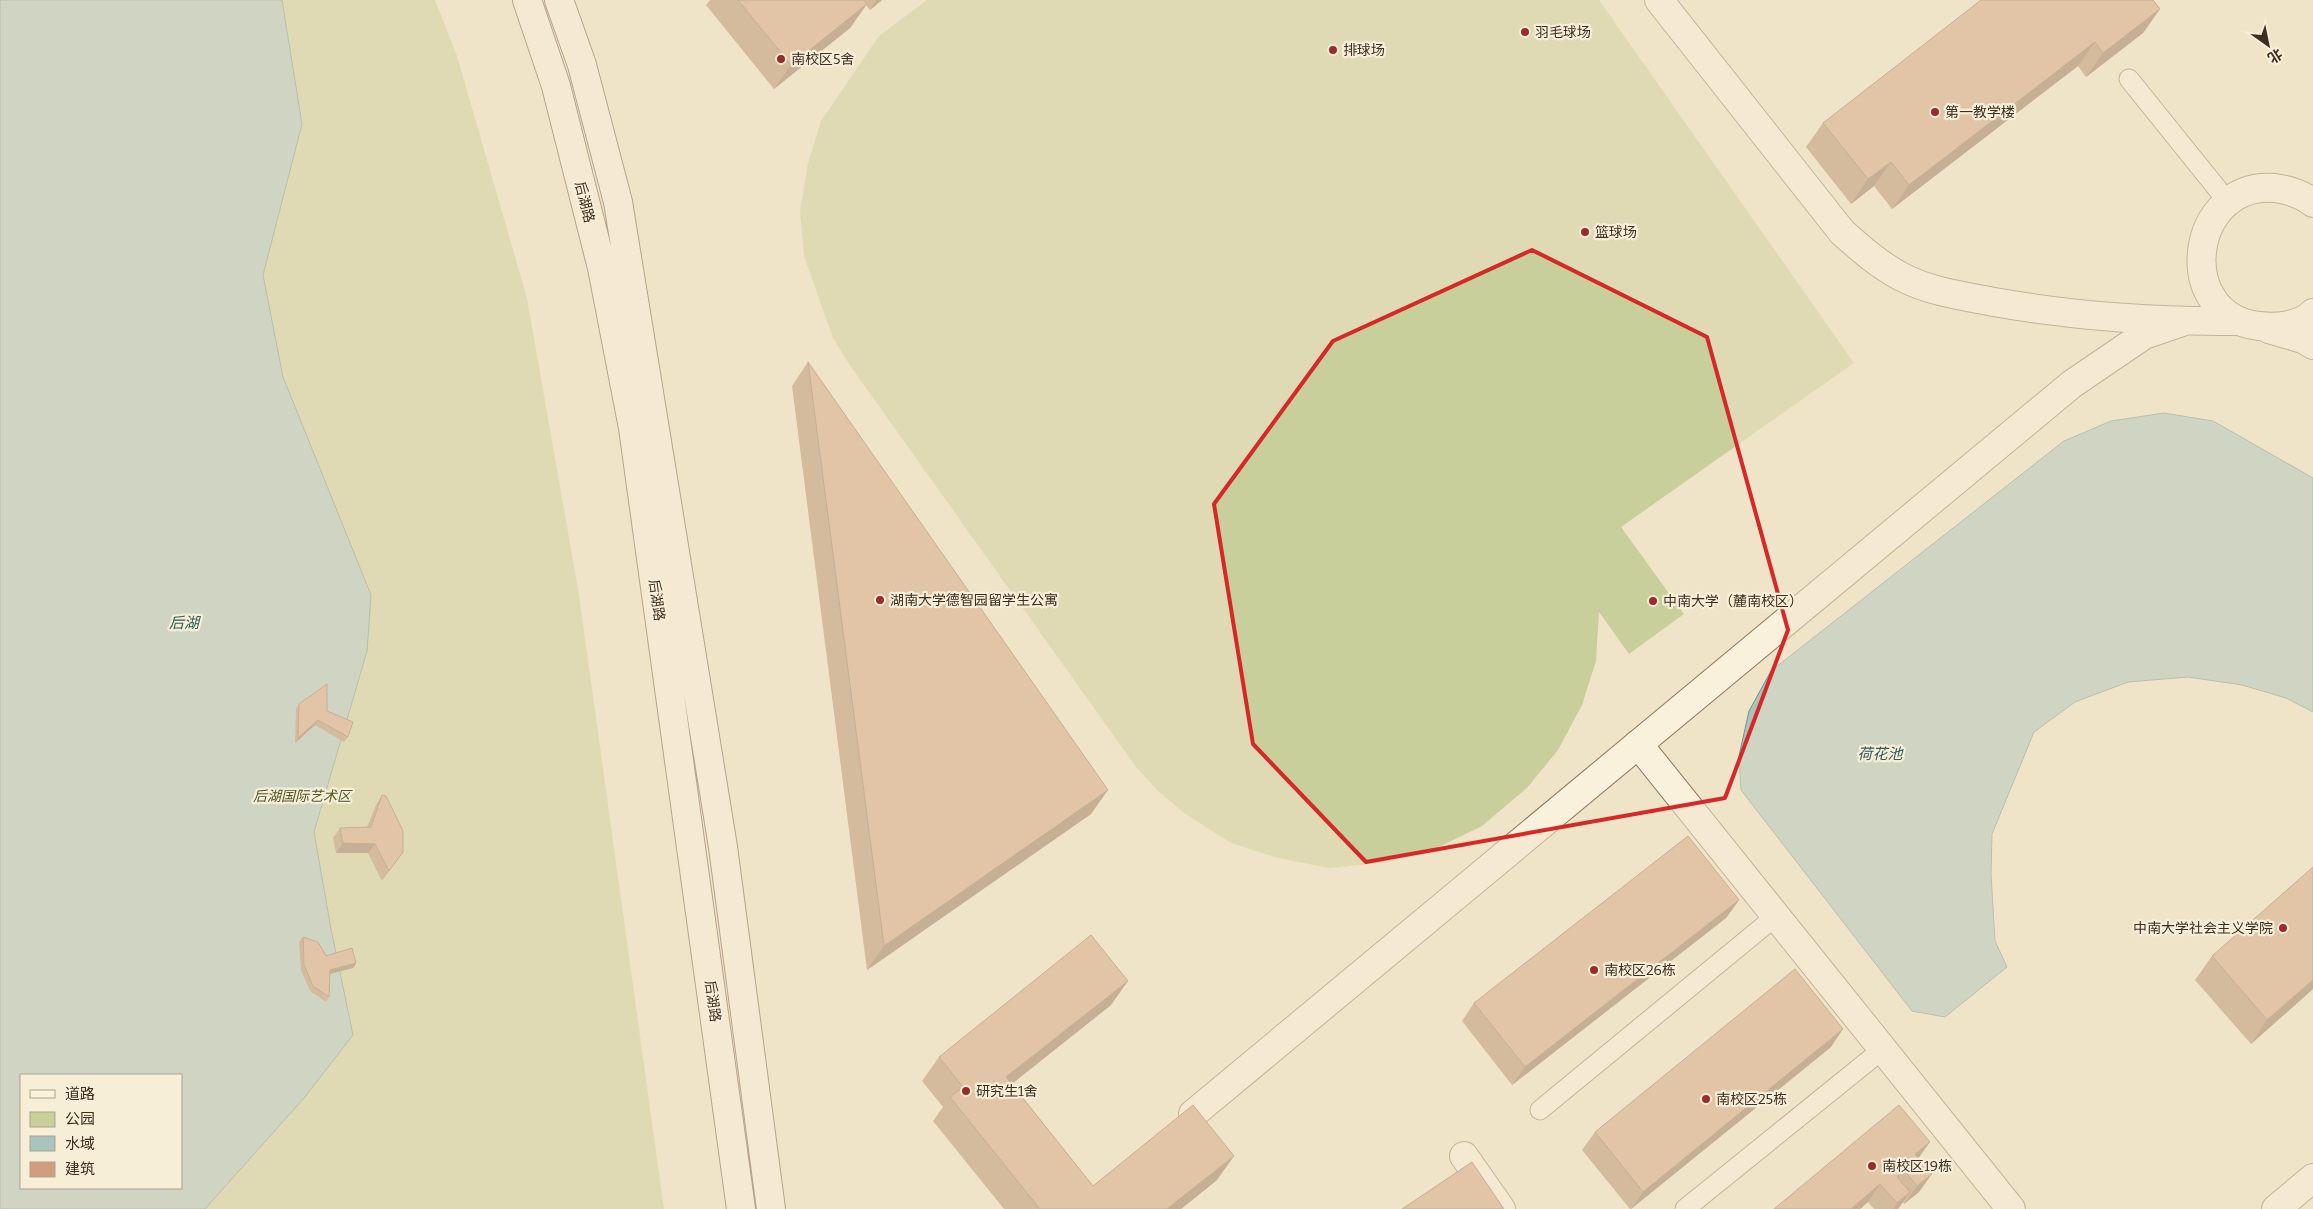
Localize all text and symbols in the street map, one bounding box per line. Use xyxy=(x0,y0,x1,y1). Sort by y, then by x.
north arrow xyxy=(2243,20,2293,70)
place label: 羽毛球场 xyxy=(1535,24,1591,41)
marker: 羽毛球场 xyxy=(1519,26,1531,38)
place label: 排球场 xyxy=(1343,42,1385,59)
marker: 排球场 xyxy=(1327,44,1339,56)
text: 北 xyxy=(2264,45,2285,66)
place label: 南校区5舍 xyxy=(791,51,854,68)
marker: 南校区5舍 xyxy=(775,53,787,65)
place label: 第一教学楼 xyxy=(1945,104,2015,121)
marker: 第一教学楼 xyxy=(1929,106,1941,118)
street label: 后湖路 xyxy=(571,180,598,225)
place label: 篮球场 xyxy=(1595,224,1637,241)
marker: 篮球场 xyxy=(1579,226,1591,238)
street label: 后湖路 xyxy=(645,578,668,622)
place label: 湖南大学德智园留学生公寓 xyxy=(890,592,1058,609)
place label: 中南大学（麓南校区） xyxy=(1663,593,1803,610)
marker: 湖南大学德智园留学生公寓 xyxy=(874,594,886,606)
marker: 中南大学（麓南校区） xyxy=(1647,595,1659,607)
water label: 后湖 xyxy=(169,614,201,632)
water label: 荷花池 xyxy=(1857,745,1904,763)
park label: 后湖国际艺术区 xyxy=(253,788,353,805)
place label: 中南大学社会主义学院 xyxy=(2133,920,2273,937)
marker: 中南大学社会主义学院 xyxy=(2277,922,2289,934)
place label: 南校区26栋 xyxy=(1604,962,1676,979)
marker: 南校区26栋 xyxy=(1588,964,1600,976)
street label: 后湖路 xyxy=(701,979,724,1023)
legend xyxy=(20,1074,182,1189)
place label: 研究生1舍 xyxy=(976,1083,1038,1100)
text: 道路 xyxy=(65,1085,95,1103)
marker: 研究生1舍 xyxy=(960,1085,972,1097)
place label: 南校区25栋 xyxy=(1716,1091,1787,1108)
marker: 南校区25栋 xyxy=(1700,1093,1712,1105)
text: 公园 xyxy=(65,1110,95,1128)
text: 水域 xyxy=(65,1135,95,1153)
place label: 南校区19栋 xyxy=(1882,1158,1952,1175)
text: 建筑 xyxy=(65,1160,95,1178)
marker: 南校区19栋 xyxy=(1866,1160,1878,1172)

